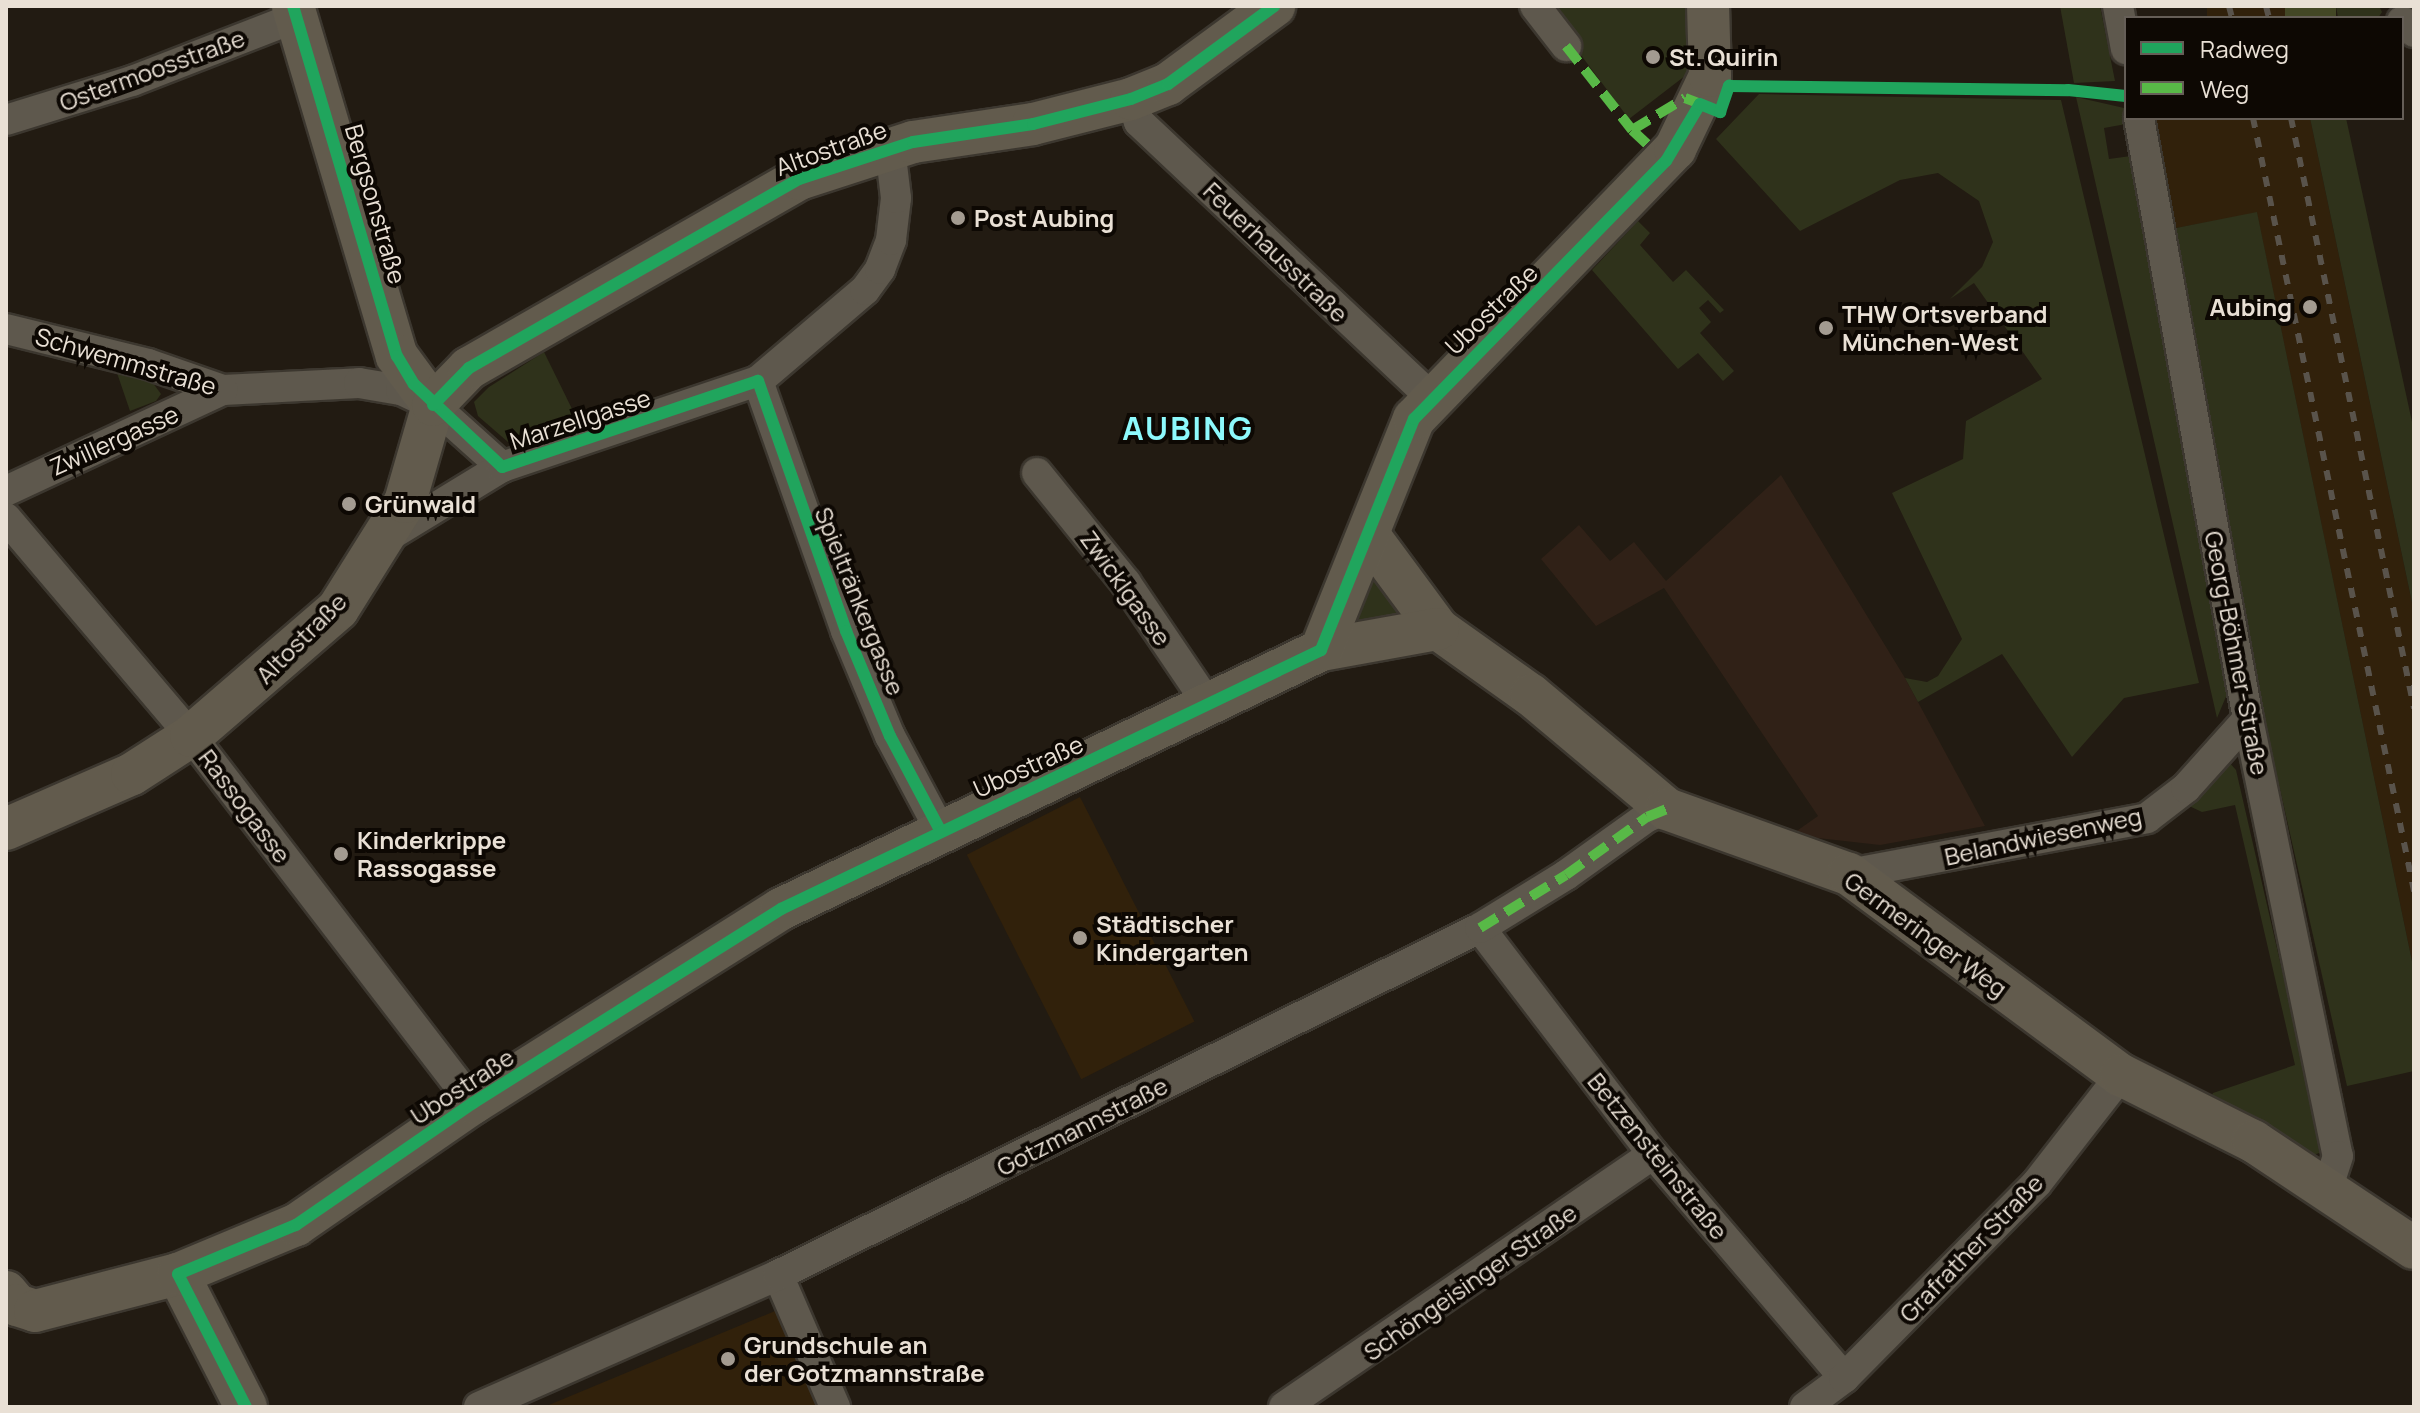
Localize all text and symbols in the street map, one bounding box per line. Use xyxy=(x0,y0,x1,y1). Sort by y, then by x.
legend xyxy=(2124,16,2404,120)
street label: Ostermoosstraße xyxy=(55,23,249,117)
text: Radweg xyxy=(2200,32,2289,65)
place label: St. Quirin xyxy=(1669,43,1778,71)
marker: St. Quirin xyxy=(1644,48,1662,66)
text: Weg xyxy=(2200,72,2249,105)
street label: Altostraße xyxy=(772,115,890,181)
street label: Bergsonstraße xyxy=(340,121,412,287)
street label: Feuerhausstraße xyxy=(1198,176,1354,328)
place label: Post Aubing xyxy=(974,204,1114,232)
marker: Post Aubing xyxy=(949,209,967,227)
street label: Ubostraße xyxy=(1439,258,1543,360)
place label: Aubing xyxy=(2210,293,2292,321)
marker: Aubing xyxy=(2299,296,2321,318)
place label: THW Ortsverband München-West xyxy=(1842,300,2048,356)
marker: THW Ortsverband München-West xyxy=(1817,319,1835,337)
street label: Schwemmstraße xyxy=(32,321,220,401)
street label: Marzellgasse xyxy=(506,383,654,455)
street label: Zwillergasse xyxy=(45,399,183,481)
district label: AUBING xyxy=(1122,409,1254,447)
place label: Grünwald xyxy=(365,490,476,518)
marker: Grünwald xyxy=(340,495,358,513)
street label: Spieltränkergasse xyxy=(809,503,911,699)
street label: Zwicklgasse xyxy=(1075,525,1177,651)
street label: Georg-Böhmer-Straße xyxy=(2199,528,2275,778)
street label: Altostraße xyxy=(250,587,352,689)
street label: Ubostraße xyxy=(969,729,1087,803)
street label: Rassogasse xyxy=(193,744,297,868)
street label: Belandwiesenweg xyxy=(1942,801,2144,871)
place label: Kinderkrippe Rassogasse xyxy=(357,826,506,882)
marker: Kinderkrippe Rassogasse xyxy=(332,845,350,863)
street label: Germeringer Weg xyxy=(1839,866,2013,1002)
place label: Städtischer Kindergarten xyxy=(1096,910,1248,966)
marker: Städtischer Kindergarten xyxy=(1071,929,1089,947)
street label: Ubostraße xyxy=(405,1042,519,1130)
street label: Betzensteinstraße xyxy=(1582,1067,1734,1245)
street label: Gotzmannstraße xyxy=(992,1071,1172,1181)
street label: Grafrather Straße xyxy=(1893,1168,2049,1328)
street label: Schöngeisinger Straße xyxy=(1358,1198,1582,1366)
place label: Grundschule an der Gotzmannstraße xyxy=(744,1331,985,1387)
marker: Grundschule an der Gotzmannstraße xyxy=(719,1350,737,1368)

